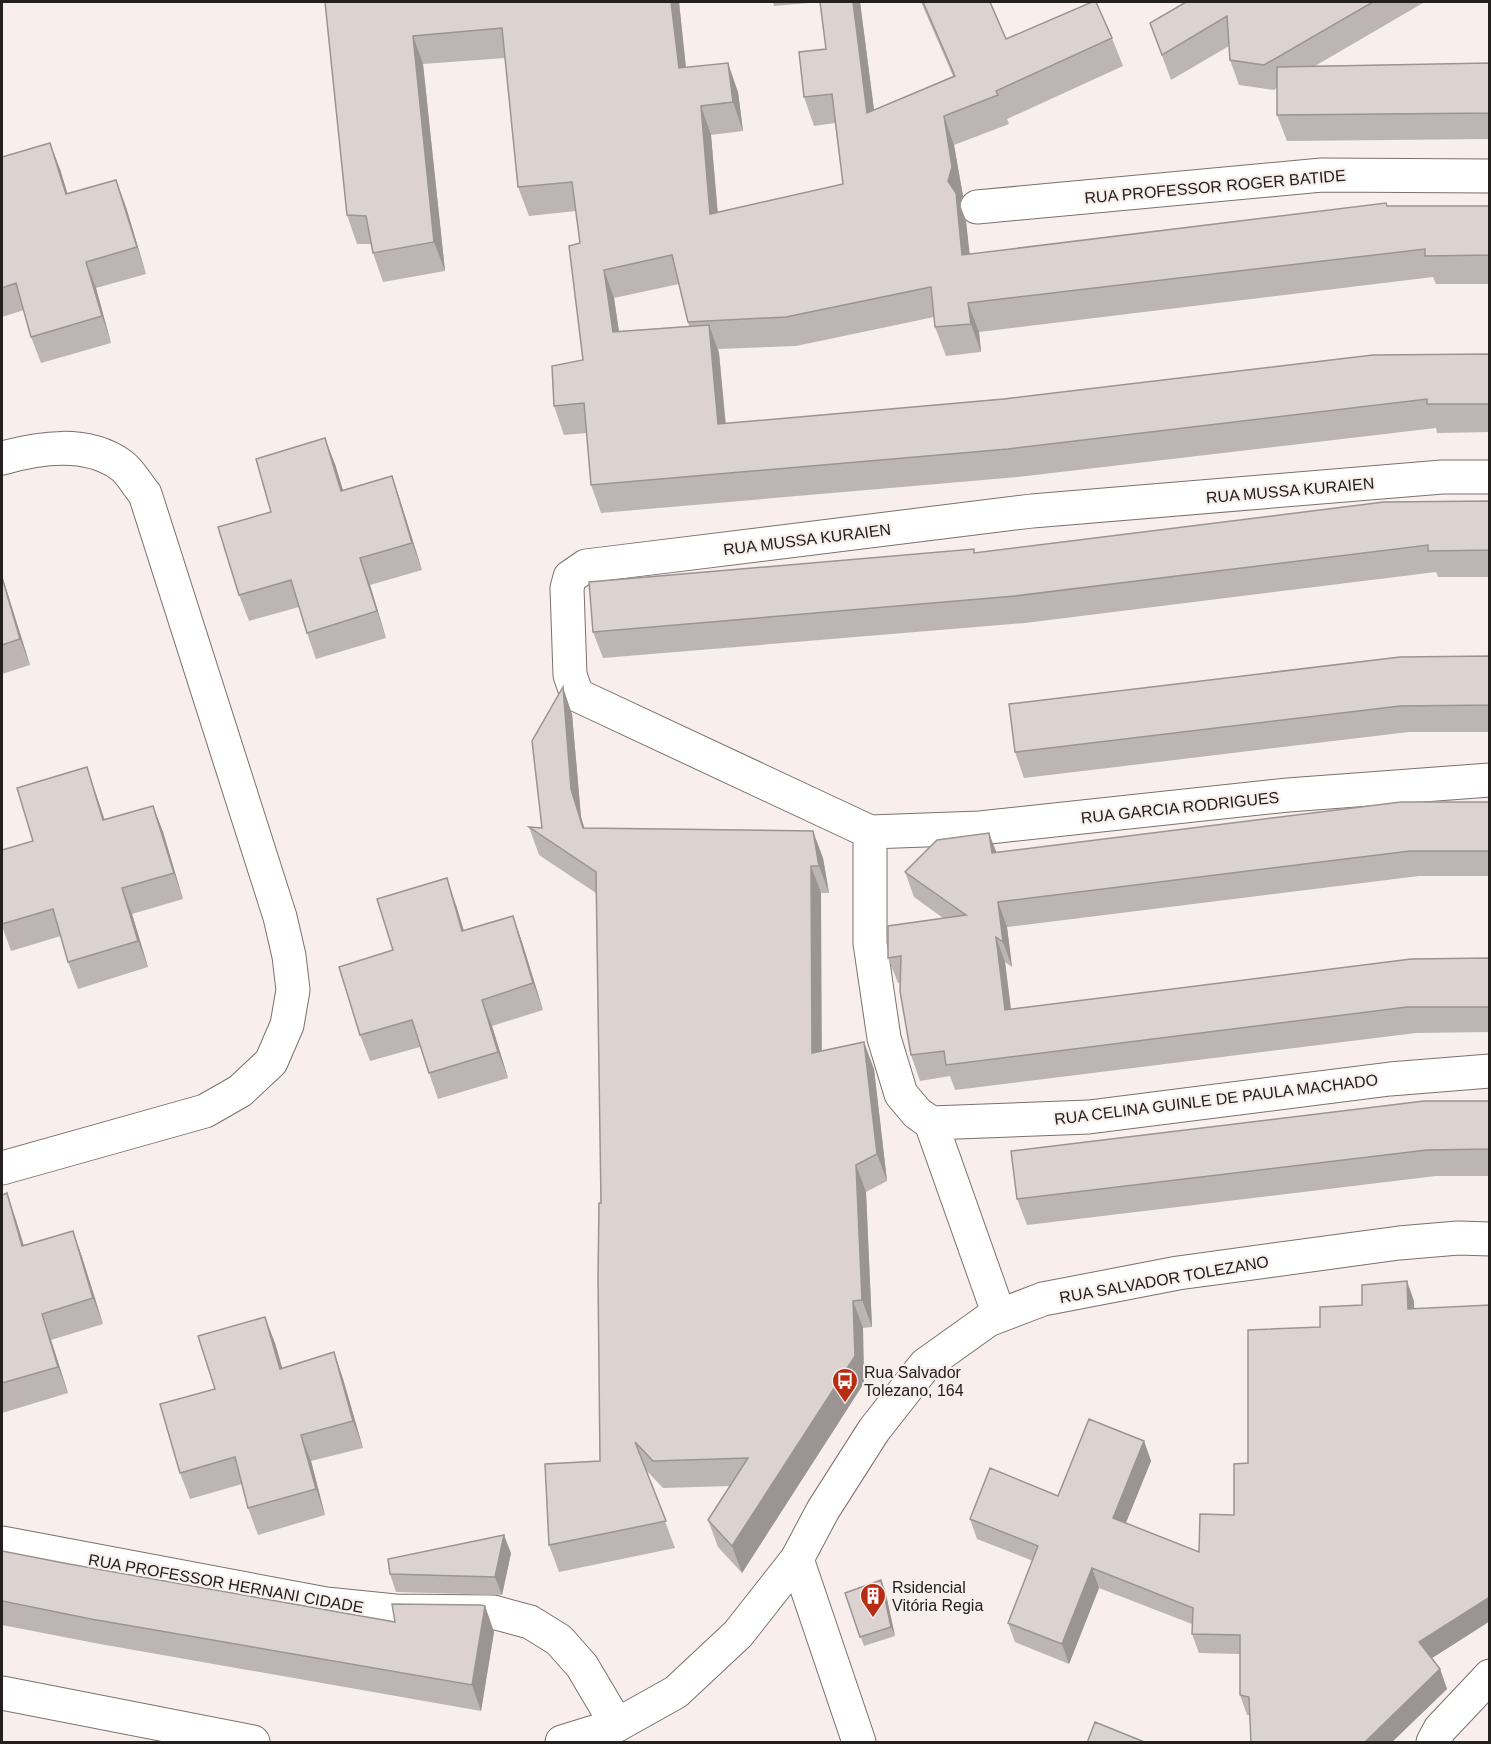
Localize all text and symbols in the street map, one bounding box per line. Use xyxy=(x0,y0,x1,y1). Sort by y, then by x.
street label: RUA PROFESSOR ROGER BATIDE xyxy=(1084,167,1346,206)
street label: RUA MUSSA KURAIEN xyxy=(1205,475,1375,506)
street label: RUA MUSSA KURAIEN xyxy=(722,521,892,558)
street label: RUA GARCIA RODRIGUES xyxy=(1080,789,1280,826)
street label: RUA CELINA GUINLE DE PAULA MACHADO xyxy=(1053,1071,1379,1128)
street label: RUA SALVADOR TOLEZANO xyxy=(1058,1253,1270,1306)
place label: Rua Salvador Tolezano, 164 xyxy=(864,1364,964,1399)
bus stop icon: Rua Salvador Tolezano, 164 xyxy=(830,1366,860,1404)
street label: RUA PROFESSOR HERNANI CIDADE xyxy=(87,1551,365,1616)
place label: Rsidencial Vitória Regia xyxy=(892,1579,983,1614)
building icon: Rsidencial Vitória Regia xyxy=(858,1581,888,1619)

